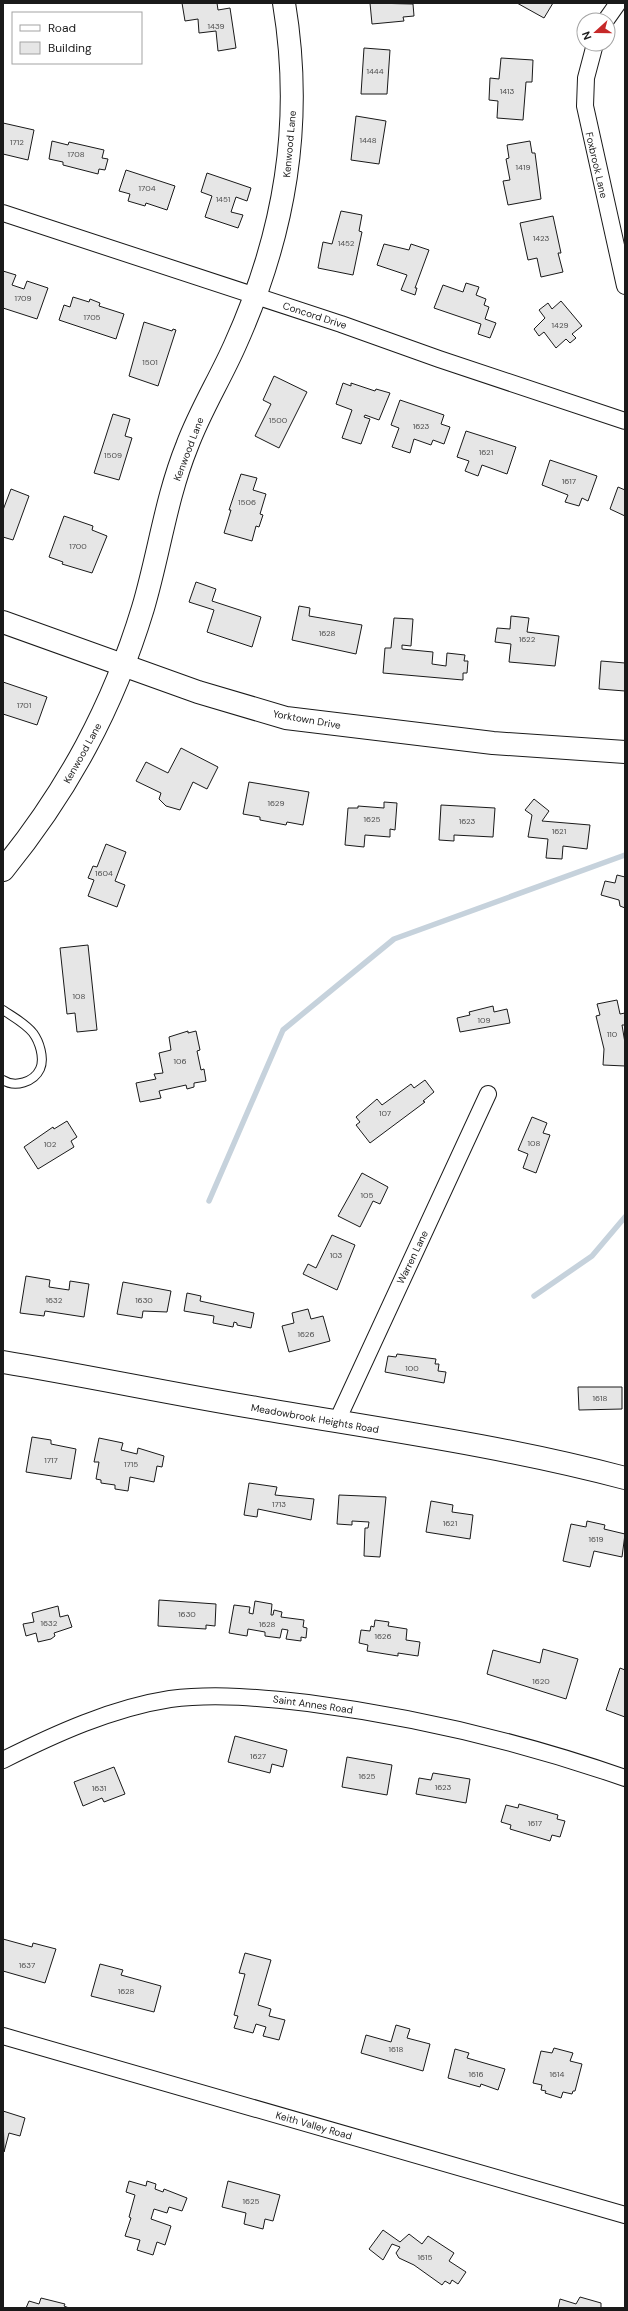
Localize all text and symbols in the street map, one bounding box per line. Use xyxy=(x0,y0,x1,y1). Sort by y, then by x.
legend xyxy=(12,12,142,64)
north arrow xyxy=(576,12,616,52)
text: Road xyxy=(48,20,76,36)
house number: 1439 xyxy=(208,21,224,31)
text: N xyxy=(579,29,595,42)
text: Building xyxy=(48,40,92,56)
house number: 1444 xyxy=(366,66,384,76)
house number: 1413 xyxy=(500,86,515,96)
street label: Kenwood Lane xyxy=(280,110,299,178)
street label: Foxbrook Lane xyxy=(583,131,610,200)
house number: 1448 xyxy=(359,135,377,145)
house number: 1712 xyxy=(10,137,24,147)
house number: 1708 xyxy=(68,149,85,159)
house number: 1419 xyxy=(516,162,530,172)
house number: 1704 xyxy=(139,183,156,193)
house number: 1451 xyxy=(216,194,230,204)
house number: 1423 xyxy=(533,233,550,243)
house number: 1452 xyxy=(338,238,355,248)
house number: 1709 xyxy=(14,293,32,303)
street label: Concord Drive xyxy=(281,299,349,332)
house number: 1705 xyxy=(83,312,101,322)
house number: 1429 xyxy=(552,320,568,330)
house number: 1501 xyxy=(142,357,158,367)
street label: Kenwood Lane xyxy=(170,415,207,483)
house number: 1500 xyxy=(269,415,288,425)
house number: 1623 xyxy=(413,421,430,431)
house number: 1621 xyxy=(479,447,493,457)
house number: 1509 xyxy=(104,450,122,460)
house number: 1617 xyxy=(562,476,576,486)
house number: 1506 xyxy=(238,497,256,507)
house number: 1700 xyxy=(69,541,87,551)
house number: 1628 xyxy=(319,628,335,638)
house number: 1622 xyxy=(519,634,536,644)
house number: 1701 xyxy=(17,700,31,710)
street label: Yorktown Drive xyxy=(272,707,342,732)
street label: Kenwood Lane xyxy=(60,720,105,786)
house number: 1629 xyxy=(268,798,284,808)
house number: 1625 xyxy=(364,814,381,824)
house number: 1623 xyxy=(459,816,476,826)
house number: 1621 xyxy=(552,826,566,836)
house number: 1604 xyxy=(95,868,113,878)
house number: 108 xyxy=(73,991,86,1001)
house number: 109 xyxy=(478,1015,491,1025)
house number: 110 xyxy=(607,1029,618,1039)
house number: 106 xyxy=(174,1056,187,1066)
house number: 107 xyxy=(379,1108,391,1118)
house number: 108 xyxy=(528,1138,541,1148)
house number: 102 xyxy=(44,1139,57,1149)
house number: 105 xyxy=(361,1190,374,1200)
street label: Warren Lane xyxy=(394,1228,431,1286)
house number: 103 xyxy=(330,1250,343,1260)
house number: 1632 xyxy=(46,1295,63,1305)
house number: 1630 xyxy=(135,1295,153,1305)
house number: 1626 xyxy=(298,1329,314,1339)
house number: 100 xyxy=(405,1363,419,1373)
house number: 1618 xyxy=(593,1393,608,1403)
street label: Meadowbrook Heights Road xyxy=(250,1401,380,1436)
house number: 1717 xyxy=(44,1455,58,1465)
house number: 1715 xyxy=(124,1459,138,1469)
house number: 1713 xyxy=(272,1499,286,1509)
house number: 1621 xyxy=(443,1518,457,1528)
house number: 1619 xyxy=(588,1534,604,1544)
house number: 1630 xyxy=(178,1609,196,1619)
house number: 1632 xyxy=(41,1618,58,1628)
house number: 1628 xyxy=(259,1619,275,1629)
house number: 1626 xyxy=(375,1631,391,1641)
house number: 1620 xyxy=(532,1676,550,1686)
street label: Saint Annes Road xyxy=(272,1692,354,1717)
house number: 1627 xyxy=(250,1751,266,1761)
house number: 1625 xyxy=(359,1771,376,1781)
house number: 1623 xyxy=(435,1782,452,1792)
house number: 1631 xyxy=(92,1783,106,1793)
house number: 1617 xyxy=(528,1818,542,1828)
house number: 1637 xyxy=(19,1960,35,1970)
house number: 1628 xyxy=(118,1986,134,1996)
house number: 1618 xyxy=(389,2044,404,2054)
house number: 1616 xyxy=(468,2069,484,2079)
house number: 1614 xyxy=(550,2069,565,2079)
street label: Keith Valley Road xyxy=(274,2108,354,2143)
house number: 1625 xyxy=(243,2196,260,2206)
house number: 1615 xyxy=(418,2252,433,2262)

